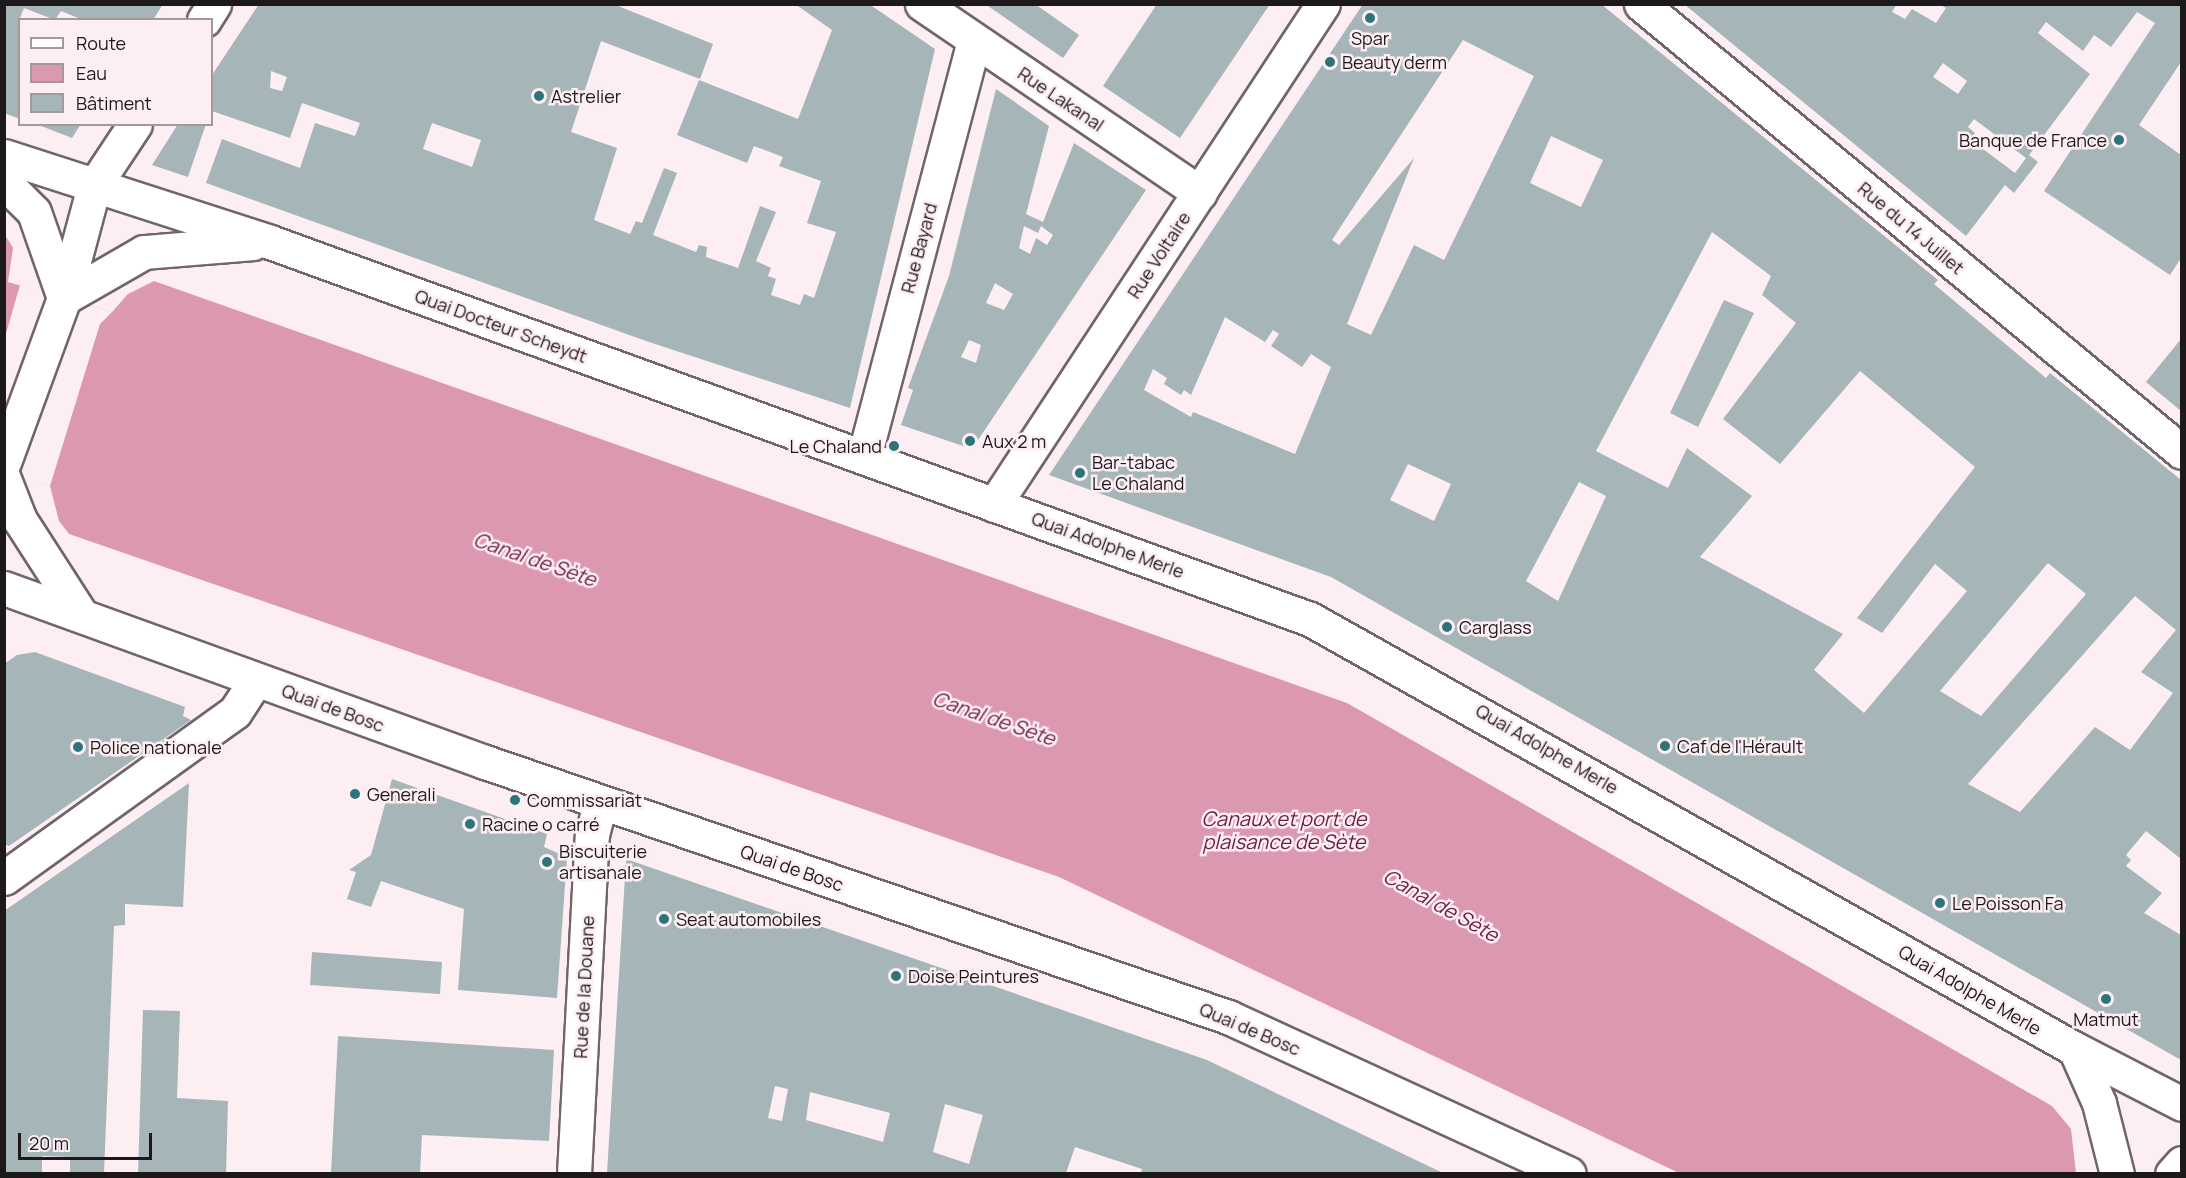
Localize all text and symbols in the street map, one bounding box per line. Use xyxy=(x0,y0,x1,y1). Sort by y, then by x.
marker: Spar xyxy=(1363,11,1377,25)
legend xyxy=(18,18,213,126)
place label: Spar xyxy=(1351,27,1389,49)
text: Route xyxy=(76,31,126,55)
place label: Beauty derm xyxy=(1342,51,1447,73)
marker: Beauty derm xyxy=(1323,55,1337,69)
text: Eau xyxy=(76,61,107,85)
street label: Rue Lakanal xyxy=(1014,62,1108,136)
place label: Astrelier xyxy=(551,85,621,107)
marker: Astrelier xyxy=(532,89,546,103)
text: Bâtiment xyxy=(76,91,152,115)
place label: Banque de France xyxy=(1959,129,2107,151)
marker: Banque de France xyxy=(2112,133,2126,147)
street label: Rue du 14 Juillet xyxy=(1854,177,1968,279)
street label: Rue Bayard xyxy=(897,200,941,296)
street label: Rue Voltaire xyxy=(1123,208,1195,302)
street label: Quai Docteur Scheydt xyxy=(412,285,590,367)
place label: Aux 2 m xyxy=(982,430,1046,452)
marker: Aux 2 m xyxy=(963,434,977,448)
place label: Le Chaland xyxy=(790,435,882,457)
marker: Le Chaland xyxy=(887,439,901,453)
place label: Bar-tabac Le Chaland xyxy=(1092,452,1184,494)
marker: Bar-tabac Le Chaland xyxy=(1073,466,1087,480)
street label: Quai Adolphe Merle xyxy=(1029,507,1187,583)
water label: Canal de Sète xyxy=(471,527,599,591)
place label: Carglass xyxy=(1459,616,1532,638)
marker: Carglass xyxy=(1440,620,1454,634)
street label: Quai de Bosc xyxy=(279,680,387,736)
water label: Canal de Sète xyxy=(930,686,1058,750)
street label: Quai Adolphe Merle xyxy=(1472,699,1622,799)
place label: Caf de l'Hérault xyxy=(1677,735,1803,757)
place label: Police nationale xyxy=(90,736,222,758)
marker: Caf de l'Hérault xyxy=(1658,739,1672,753)
marker: Police nationale xyxy=(71,740,85,754)
place label: Generali xyxy=(367,783,436,805)
marker: Generali xyxy=(348,787,362,801)
place label: Commissariat xyxy=(527,789,642,811)
marker: Commissariat xyxy=(508,793,522,807)
water label: Canaux et port de plaisance de Sète xyxy=(1202,806,1366,853)
place label: Racine o carré xyxy=(482,813,600,835)
marker: Racine o carré xyxy=(463,817,477,831)
street label: Quai de Bosc xyxy=(738,840,846,896)
place label: Biscuiterie artisanale xyxy=(559,841,647,884)
marker: Biscuiterie artisanale xyxy=(540,855,554,869)
water label: Canal de Sète xyxy=(1379,863,1503,947)
place label: Le Poisson Fa xyxy=(1952,892,2064,914)
marker: Le Poisson Fa xyxy=(1933,896,1947,910)
place label: Seat automobiles xyxy=(676,908,821,930)
marker: Seat automobiles xyxy=(657,912,671,926)
street label: Rue de la Douane xyxy=(569,915,599,1059)
street label: Quai Adolphe Merle xyxy=(1895,940,2045,1040)
place label: Doise Peintures xyxy=(908,965,1039,987)
marker: Doise Peintures xyxy=(889,969,903,983)
marker: Matmut xyxy=(2099,992,2113,1006)
street label: Quai de Bosc xyxy=(1196,998,1304,1060)
place label: Matmut xyxy=(2073,1008,2139,1030)
scale bar xyxy=(21,1121,154,1159)
text: 20 m xyxy=(29,1131,69,1155)

